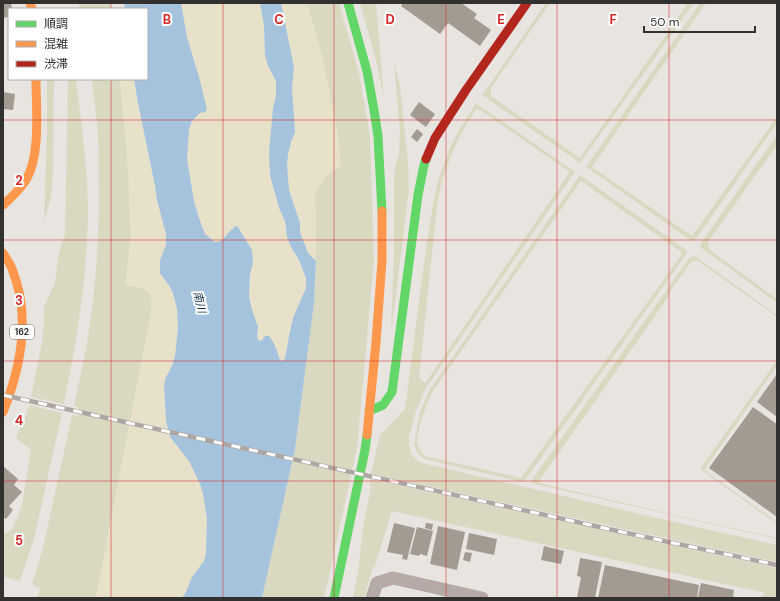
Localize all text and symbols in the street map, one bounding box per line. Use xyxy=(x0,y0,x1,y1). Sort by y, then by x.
legend xyxy=(8,8,148,80)
scale bar xyxy=(644,8,755,34)
text: B xyxy=(163,11,171,28)
text: C xyxy=(274,11,284,28)
text: D xyxy=(385,11,395,28)
text: E xyxy=(497,11,505,28)
text: F xyxy=(609,11,617,28)
text: 50 m xyxy=(650,14,679,30)
text: 順調 xyxy=(44,16,68,32)
text: 混雑 xyxy=(44,36,68,52)
text: 渋滞 xyxy=(44,56,68,72)
text: 2 xyxy=(15,172,23,189)
water label: 南川 xyxy=(191,290,210,315)
text: 3 xyxy=(15,292,23,309)
road number: 162 xyxy=(10,325,34,339)
text: 4 xyxy=(15,412,23,429)
text: 5 xyxy=(15,532,23,549)

